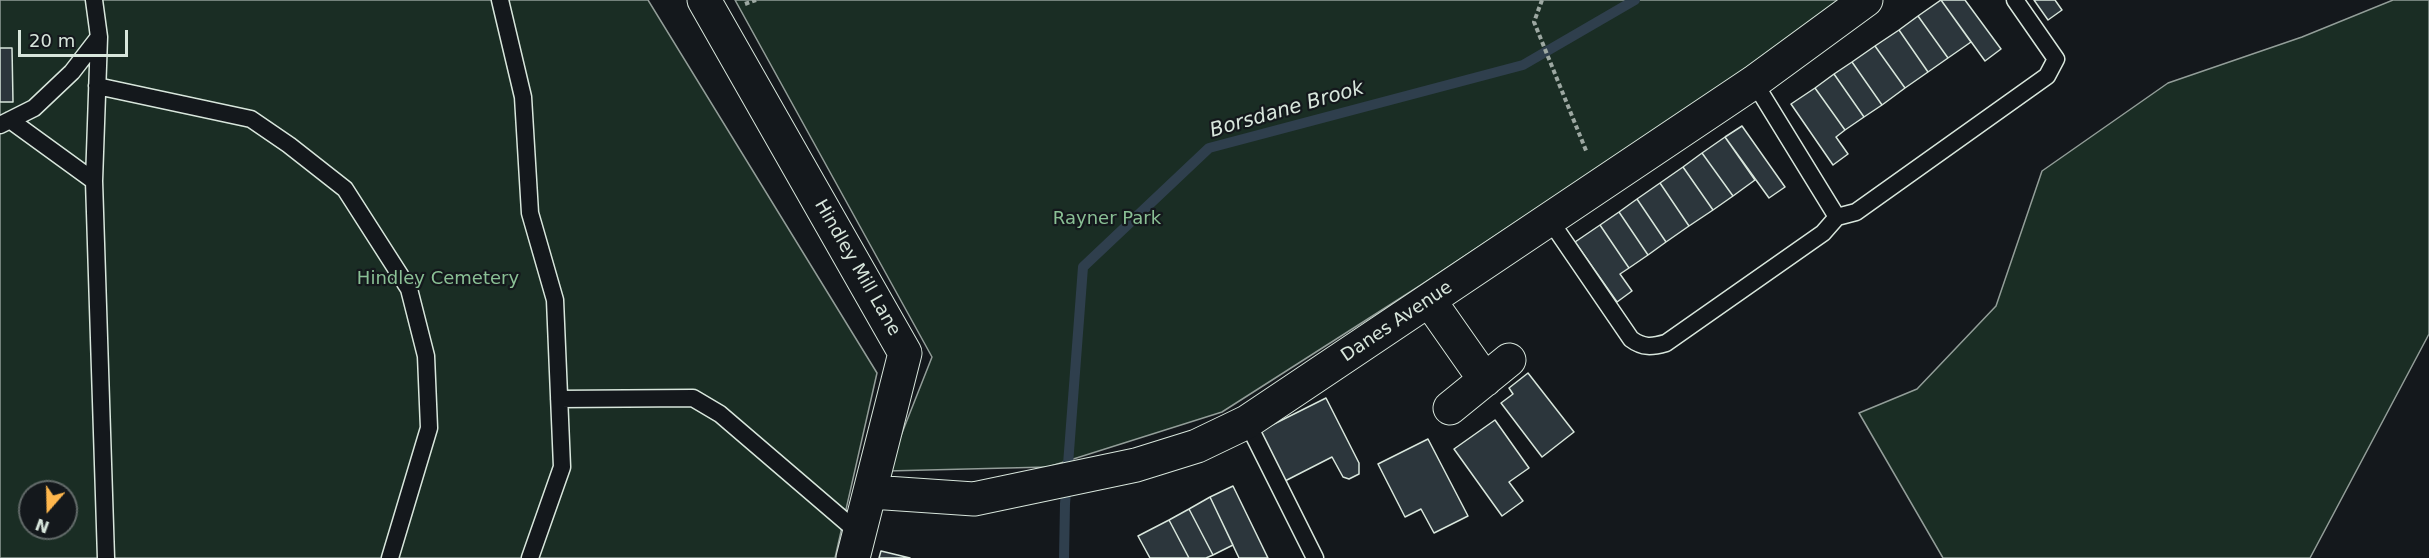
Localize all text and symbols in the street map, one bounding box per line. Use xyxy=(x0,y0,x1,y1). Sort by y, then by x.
scale bar xyxy=(21,18,130,56)
text: 20 m xyxy=(29,30,75,51)
water label: Borsdane Brook xyxy=(1207,77,1367,143)
street label: Hindley Mill Lane xyxy=(809,196,905,340)
park label: Rayner Park xyxy=(1053,208,1161,230)
park label: Hindley Cemetery xyxy=(357,268,519,290)
street label: Danes Avenue xyxy=(1337,277,1457,367)
north arrow xyxy=(18,480,78,540)
text: N xyxy=(33,514,52,537)

